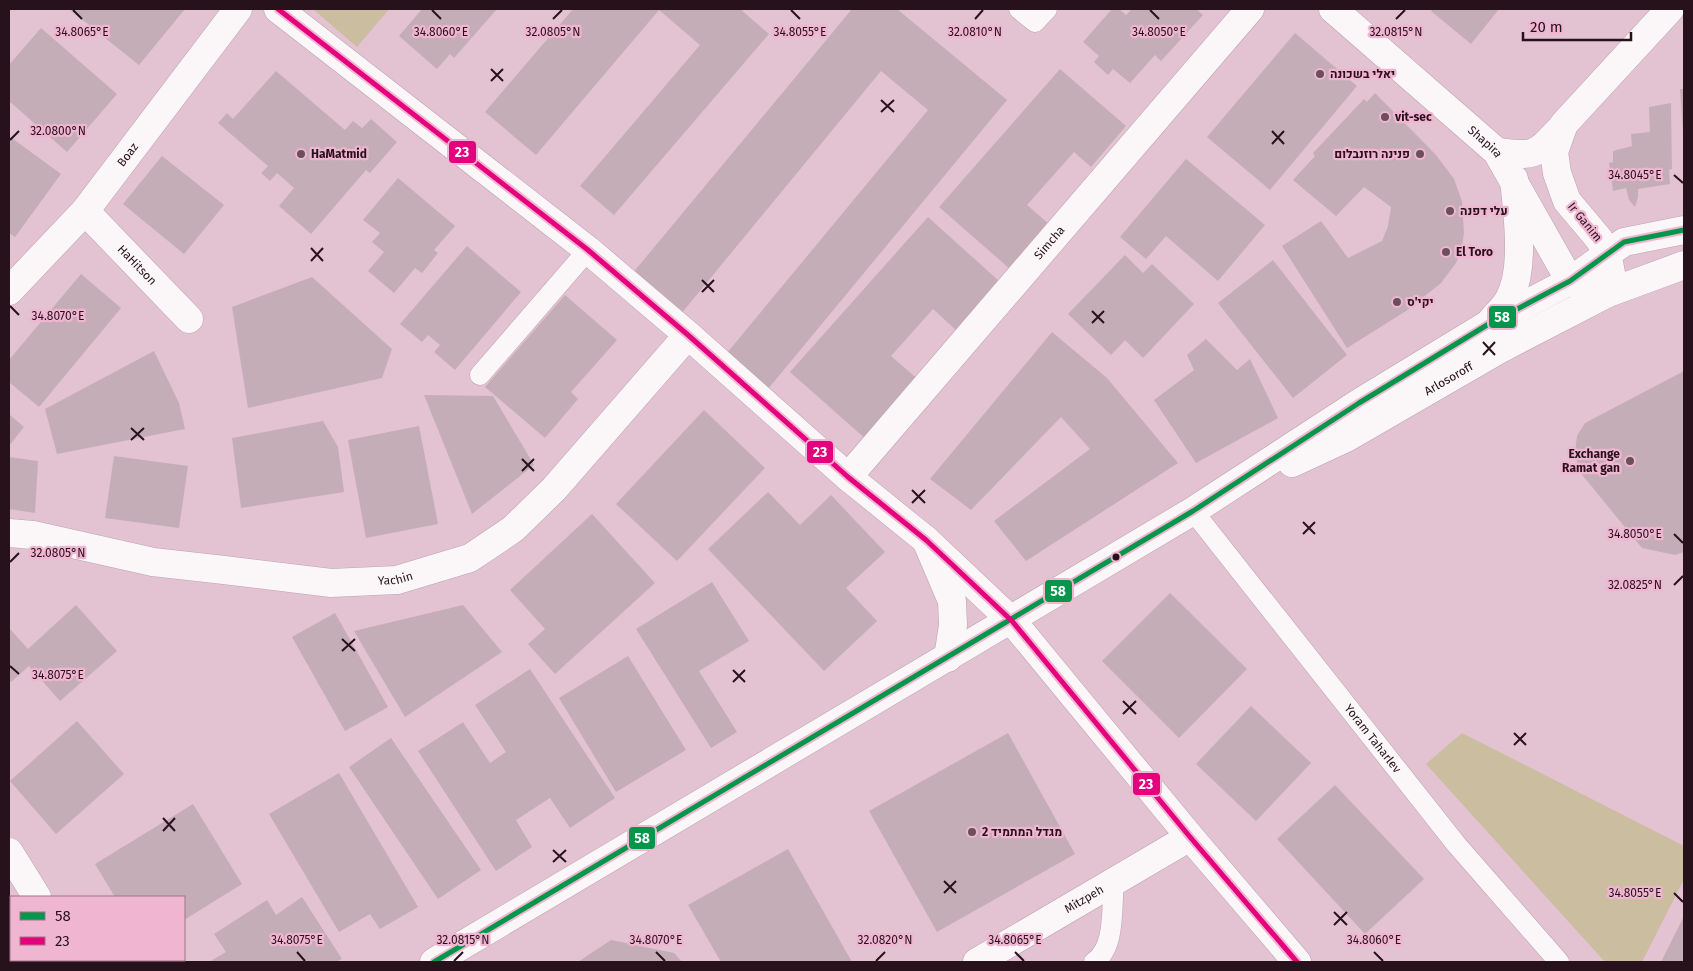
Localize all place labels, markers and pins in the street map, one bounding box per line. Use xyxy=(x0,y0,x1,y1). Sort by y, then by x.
place label: יאלי בשכונה xyxy=(1330,67,1395,81)
marker: יאלי בשכונה xyxy=(1314,68,1326,80)
place label: vit-sec xyxy=(1394,110,1432,124)
marker: vit-sec xyxy=(1379,111,1391,123)
place label: HaMatmid xyxy=(311,147,367,161)
place label: פנינה רוזנבלום xyxy=(1334,147,1410,161)
marker: HaMatmid xyxy=(295,148,307,160)
marker: פנינה רוזנבלום xyxy=(1414,148,1426,160)
place label: עלי דפנה xyxy=(1460,204,1508,218)
marker: עלי דפנה xyxy=(1444,205,1456,217)
place label: El Toro xyxy=(1456,245,1493,259)
marker: El Toro xyxy=(1440,246,1452,258)
place label: יקי'ס xyxy=(1407,295,1434,309)
marker: יקי'ס xyxy=(1391,296,1403,308)
place label: Exchange Ramat gan xyxy=(1562,447,1620,475)
marker: Exchange Ramat gan xyxy=(1624,455,1636,467)
unlabelled marker xyxy=(1111,552,1121,562)
place label: מגדל המתמיד 2 xyxy=(982,825,1062,839)
marker: מגדל המתמיד 2 xyxy=(966,826,978,838)

